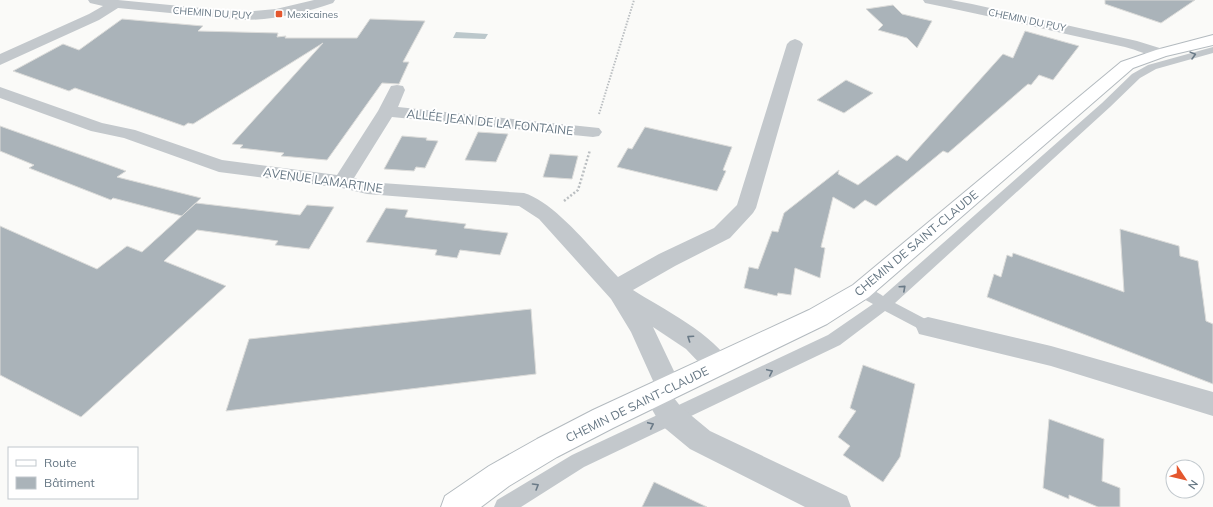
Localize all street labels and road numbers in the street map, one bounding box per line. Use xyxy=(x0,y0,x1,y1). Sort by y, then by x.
street label: CHEMIN DU PUY xyxy=(172,4,253,22)
street label: CHEMIN DU PUY xyxy=(987,5,1068,35)
street label: ALLÉE JEAN DE LA FONTAINE xyxy=(406,106,574,138)
street label: AVENUE LAMARTINE xyxy=(262,164,384,196)
street label: CHEMIN DE SAINT-CLAUDE xyxy=(851,187,981,299)
street label: CHEMIN DE SAINT-CLAUDE xyxy=(563,363,711,445)

